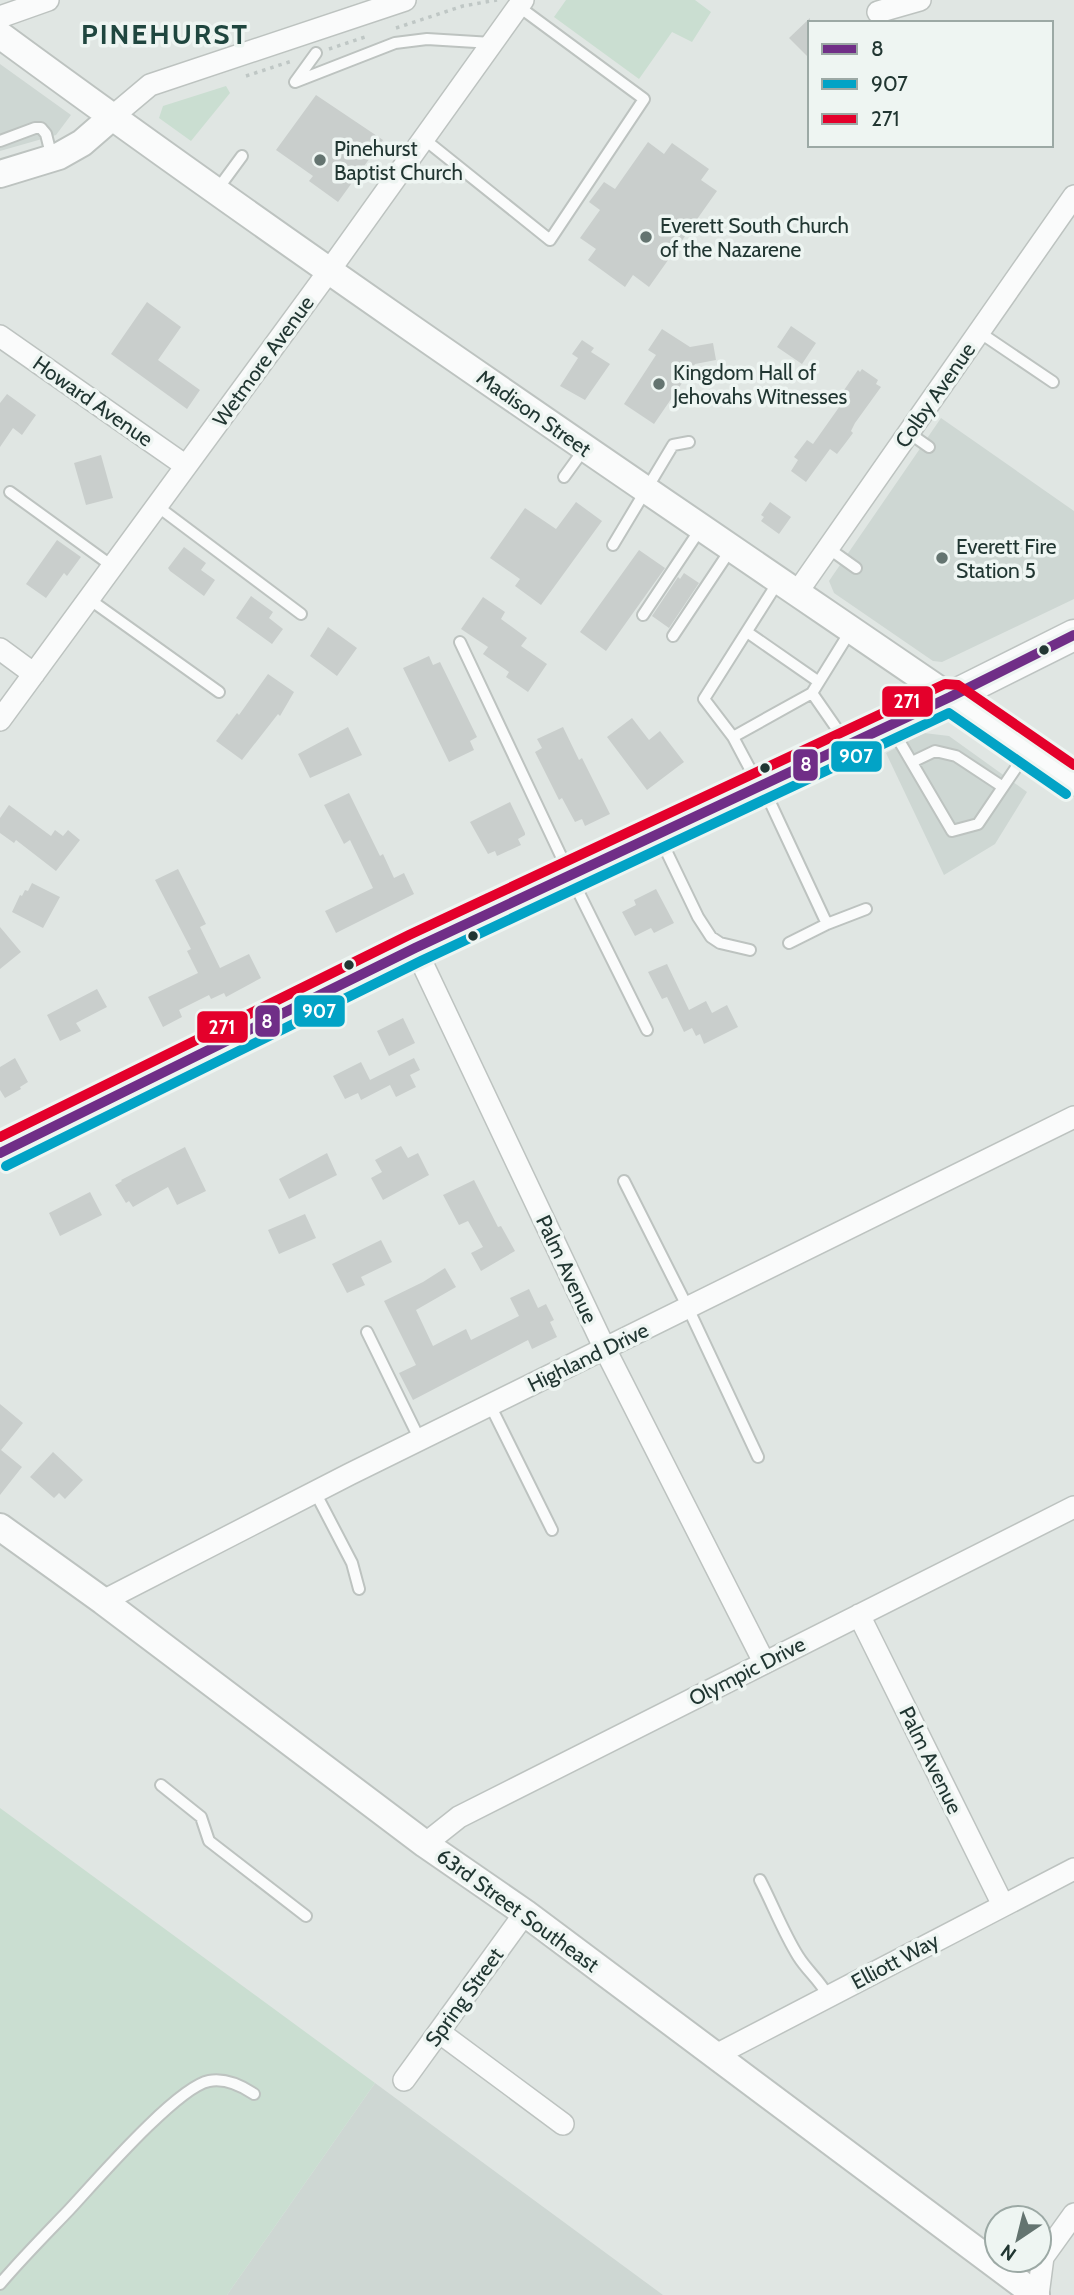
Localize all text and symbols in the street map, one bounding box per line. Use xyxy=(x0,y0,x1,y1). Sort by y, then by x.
district label: PINEHURST xyxy=(81,17,249,51)
legend xyxy=(808,21,1053,147)
text: 8 xyxy=(871,36,884,61)
text: 907 xyxy=(871,71,908,96)
text: 271 xyxy=(871,106,899,131)
place label: Pinehurst Baptist Church xyxy=(334,136,463,185)
marker: Pinehurst Baptist Church xyxy=(312,152,328,168)
place label: Everett South Church of the Nazarene xyxy=(660,213,849,262)
marker: Everett South Church of the Nazarene xyxy=(638,229,654,245)
street label: Wetmore Avenue xyxy=(207,291,319,431)
street label: Colby Avenue xyxy=(890,337,981,452)
street label: Howard Avenue xyxy=(28,350,158,452)
place label: Kingdom Hall of Jehovahs Witnesses xyxy=(672,360,848,409)
street label: Madison Street xyxy=(472,364,596,462)
marker: Kingdom Hall of Jehovahs Witnesses xyxy=(651,376,667,392)
place label: Everett Fire Station 5 xyxy=(956,534,1057,583)
marker: Everett Fire Station 5 xyxy=(934,550,950,566)
unlabelled marker xyxy=(1037,643,1051,657)
line badge: 271 xyxy=(881,685,934,718)
text: 271 xyxy=(894,690,920,713)
line badge: 907 xyxy=(830,740,883,773)
text: 907 xyxy=(839,745,873,768)
line badge: 8 xyxy=(792,748,819,782)
text: 8 xyxy=(800,753,812,776)
unlabelled marker xyxy=(758,761,772,775)
unlabelled marker xyxy=(466,929,480,943)
unlabelled marker xyxy=(342,958,356,972)
line badge: 907 xyxy=(293,994,346,1028)
text: 907 xyxy=(302,1000,336,1023)
line badge: 8 xyxy=(254,1004,281,1038)
line badge: 271 xyxy=(196,1010,249,1044)
text: 8 xyxy=(261,1010,273,1033)
text: 271 xyxy=(209,1016,235,1039)
street label: Palm Avenue xyxy=(531,1211,603,1327)
street label: Highland Drive xyxy=(524,1317,653,1397)
street label: Olympic Drive xyxy=(685,1631,810,1711)
street label: Palm Avenue xyxy=(894,1702,968,1818)
street label: 63rd Street Southeast xyxy=(432,1843,604,1977)
street label: Elliott Way xyxy=(847,1927,943,1994)
street label: Spring Street xyxy=(420,1943,508,2051)
north arrow xyxy=(983,2204,1053,2274)
text: N xyxy=(996,2239,1021,2266)

